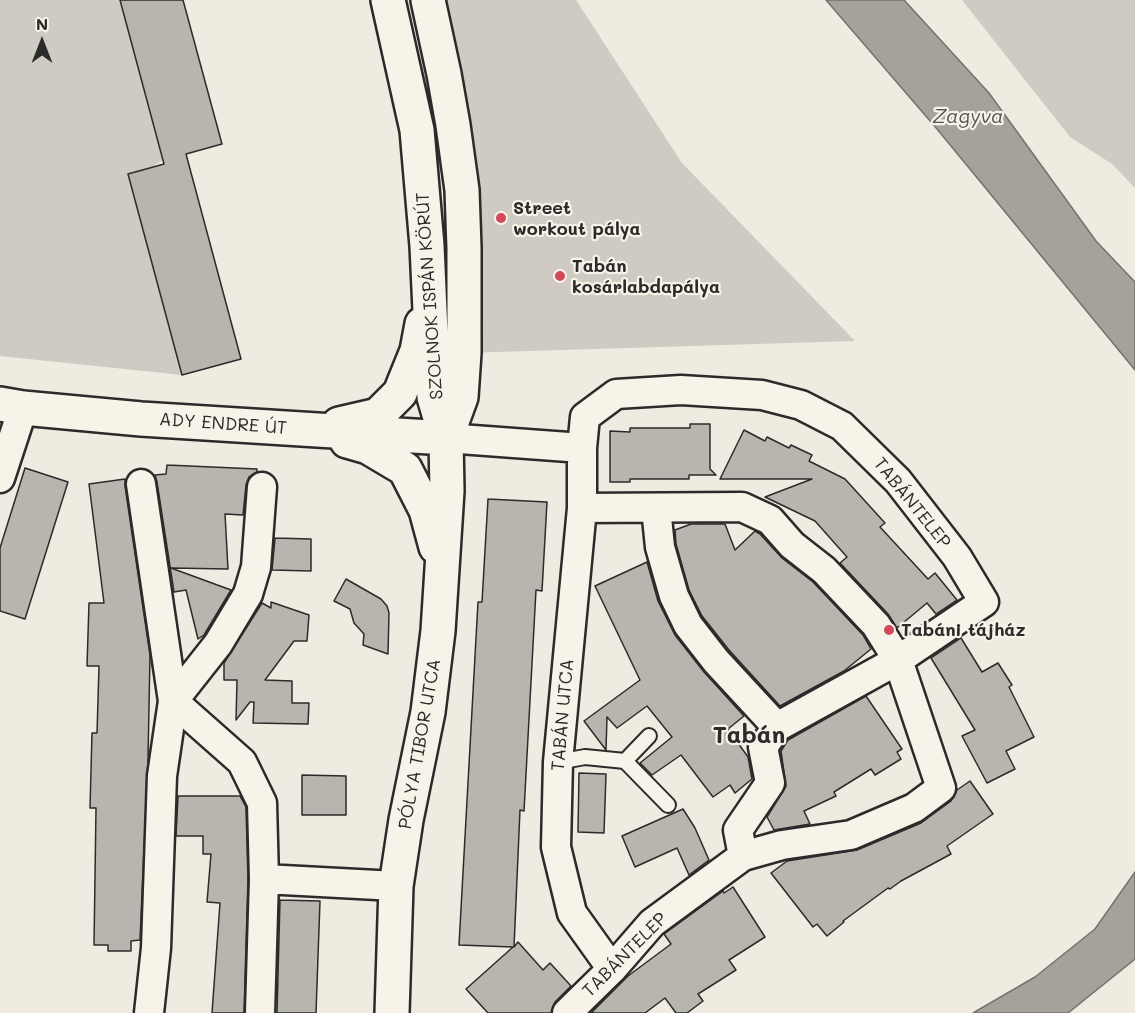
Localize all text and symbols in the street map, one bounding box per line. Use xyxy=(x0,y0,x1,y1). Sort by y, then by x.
north arrow xyxy=(12,12,72,72)
text: N xyxy=(36,13,48,34)
water label: Zagyva xyxy=(933,105,1003,129)
street label: SZOLNOK ISPÁN KÖRÚT xyxy=(412,191,448,401)
place label: Street workout pálya xyxy=(513,197,641,240)
marker: Street workout pálya xyxy=(494,211,508,225)
place label: Tabán kosárlabdapálya xyxy=(572,255,720,298)
marker: Tabán kosárlabdapálya xyxy=(553,269,567,283)
street label: ADY ENDRE ÚT xyxy=(158,409,288,439)
street label: TABÁNTELEP xyxy=(869,453,955,553)
place label: Tabáni tájház xyxy=(901,619,1026,641)
marker: Tabáni tájház xyxy=(882,623,896,637)
street label: PÓLYA TIBOR UTCA xyxy=(394,657,446,831)
street label: TABÁN UTCA xyxy=(547,658,579,772)
district label: Tabán xyxy=(713,722,785,750)
street label: TABÁNTELEP xyxy=(578,908,672,1002)

